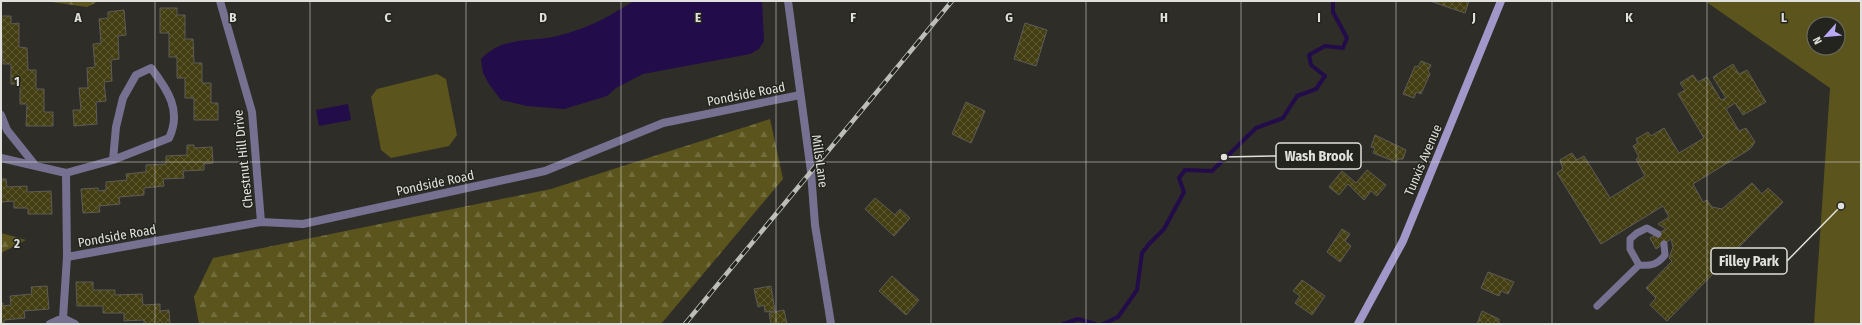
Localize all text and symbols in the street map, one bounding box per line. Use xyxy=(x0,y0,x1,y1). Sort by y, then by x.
text: A xyxy=(73,10,82,25)
text: B xyxy=(229,10,237,25)
text: C xyxy=(385,10,392,25)
text: D xyxy=(539,10,547,25)
text: E xyxy=(695,10,701,25)
text: F xyxy=(850,10,856,25)
text: G xyxy=(1005,10,1013,25)
text: H xyxy=(1160,10,1168,25)
text: I xyxy=(1317,10,1321,25)
text: J xyxy=(1471,10,1476,25)
text: K xyxy=(1625,10,1633,25)
text: L xyxy=(1781,10,1787,25)
north arrow xyxy=(1806,16,1846,56)
text: N xyxy=(1810,34,1825,46)
text: 1 xyxy=(14,74,20,89)
street label: Pondside Road xyxy=(706,79,786,109)
street label: Chestnut Hill Drive xyxy=(230,109,256,209)
street label: Tunxis Avenue xyxy=(1401,122,1445,198)
street label: Mills Lane xyxy=(809,134,831,188)
callout: Wash Brook xyxy=(1276,143,1361,169)
text: Wash Brook xyxy=(1285,148,1354,165)
street label: Pondside Road xyxy=(395,167,475,199)
street label: Pondside Road xyxy=(77,222,157,250)
text: 2 xyxy=(13,236,20,251)
callout: Filley Park xyxy=(1711,248,1787,274)
text: Filley Park xyxy=(1719,253,1780,270)

